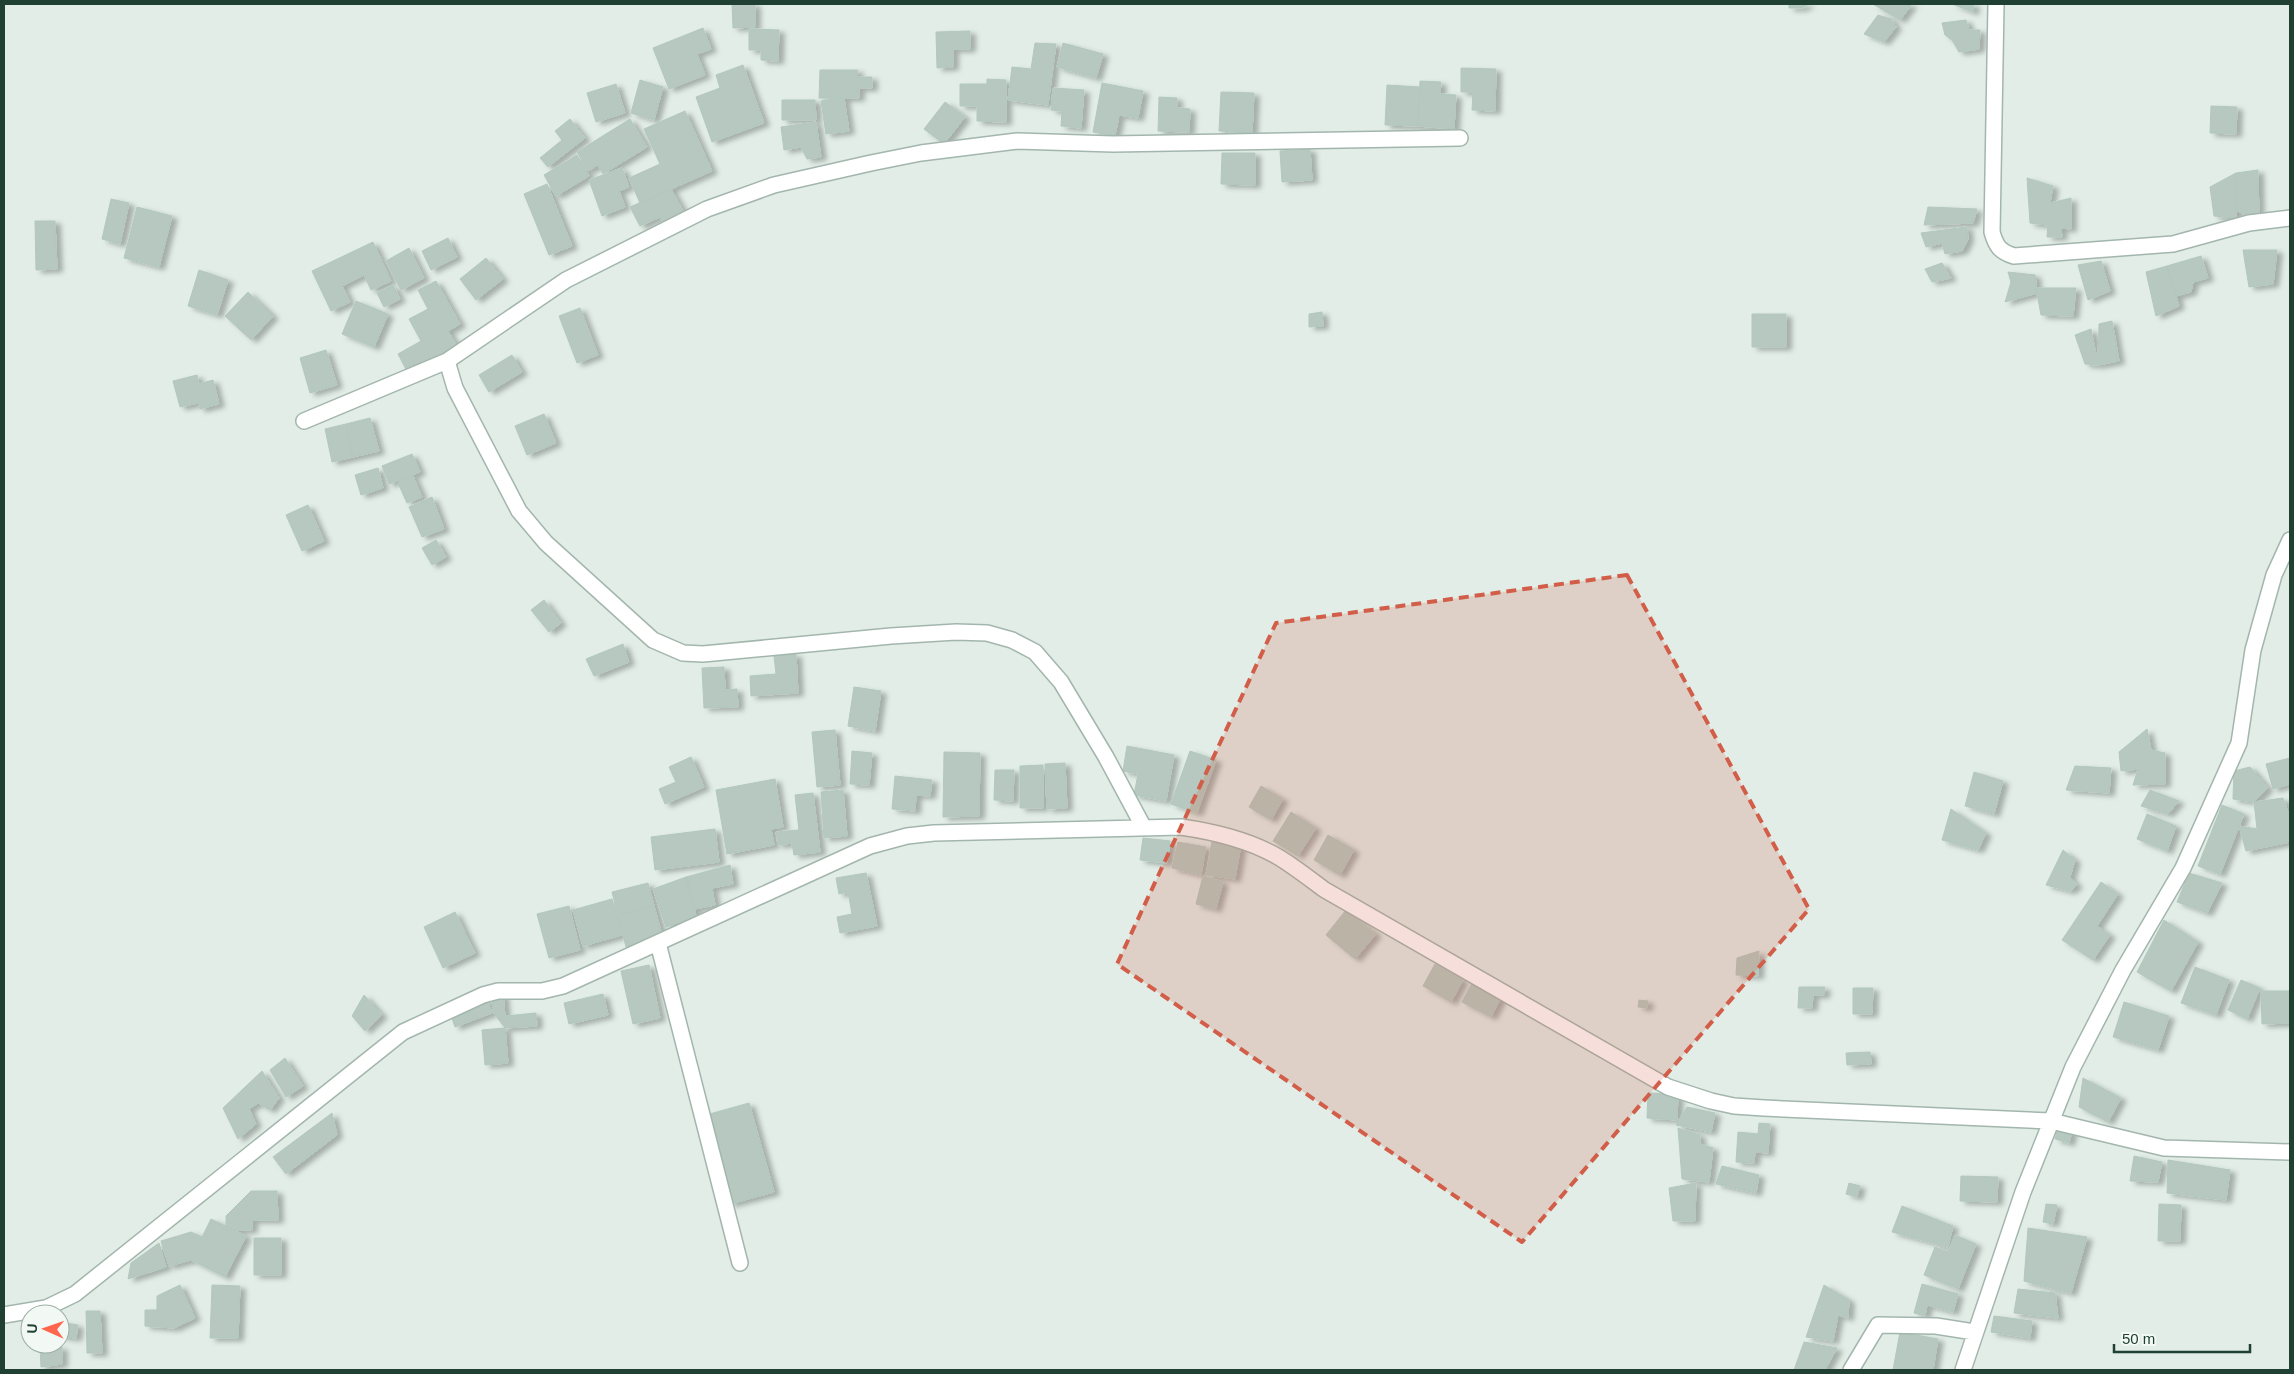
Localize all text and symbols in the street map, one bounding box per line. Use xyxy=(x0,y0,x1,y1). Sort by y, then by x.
north arrow xyxy=(20,1304,70,1354)
scale bar xyxy=(2114,1322,2250,1354)
text: U xyxy=(24,1323,40,1334)
text: 50 m xyxy=(2122,1330,2155,1347)

